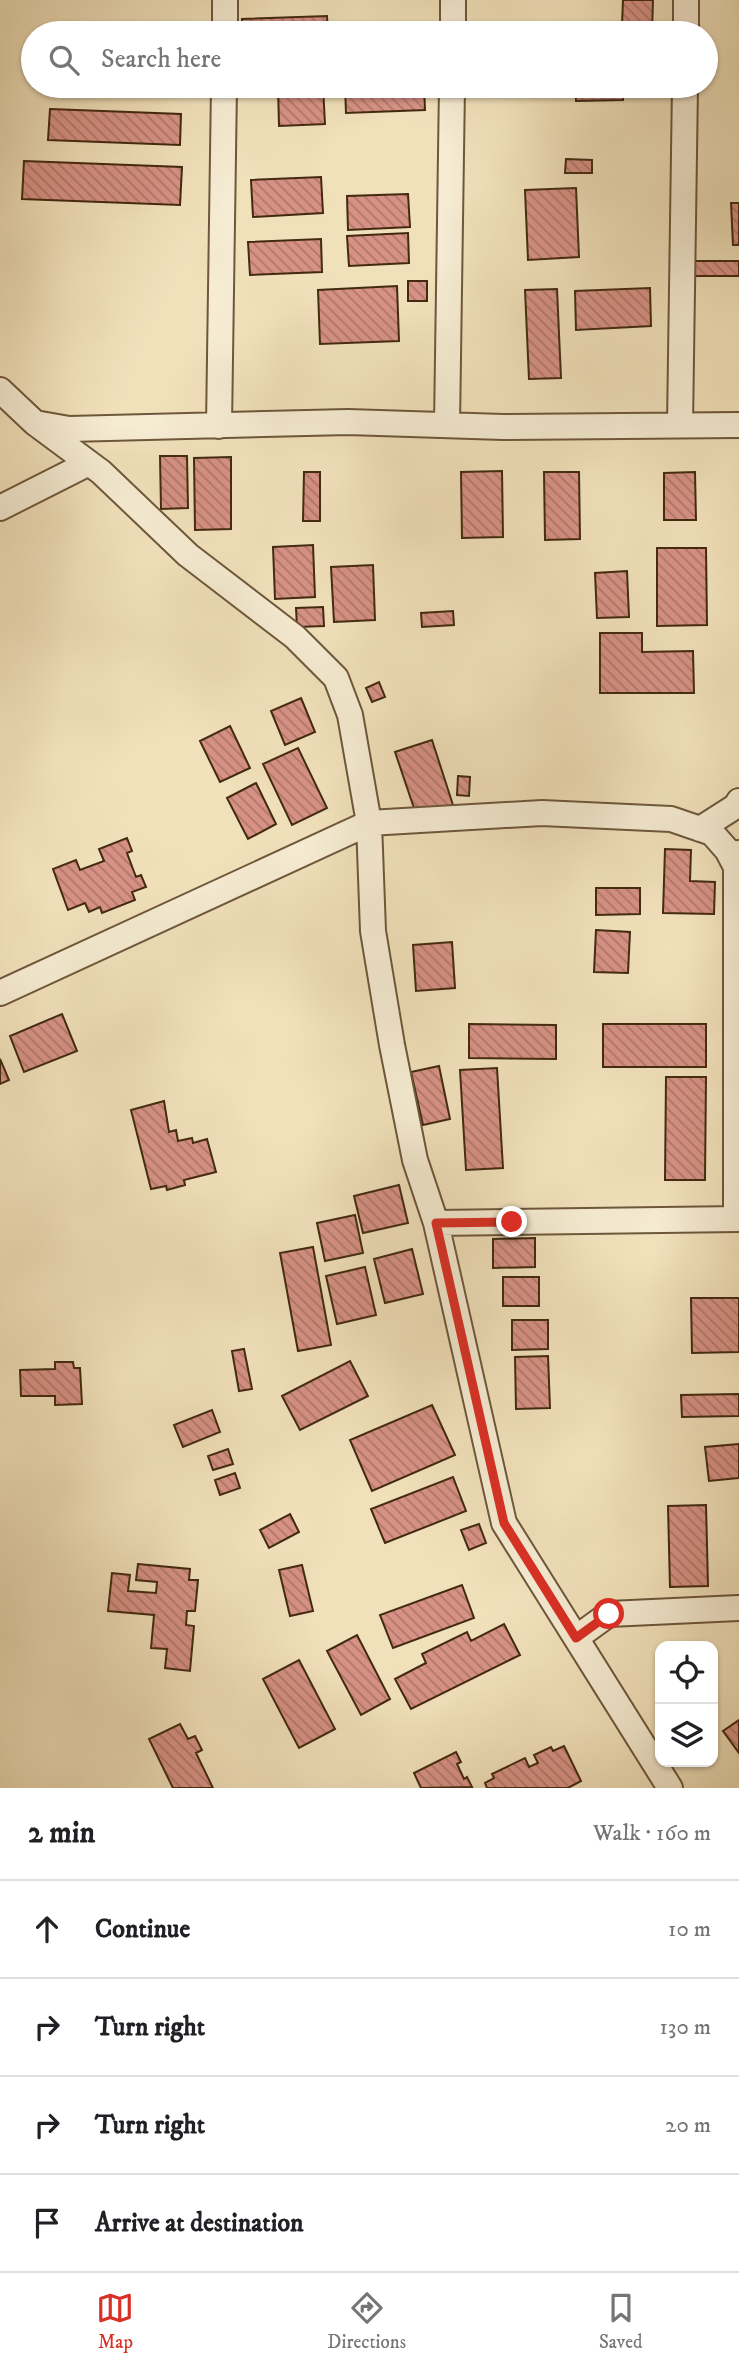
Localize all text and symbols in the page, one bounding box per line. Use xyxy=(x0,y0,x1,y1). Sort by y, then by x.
search box xyxy=(21,21,718,98)
icon: search xyxy=(45,41,83,79)
text: Search here xyxy=(101,43,221,76)
route end xyxy=(496,1206,527,1237)
route start xyxy=(593,1598,624,1629)
map controls xyxy=(655,1641,718,1767)
button: locate xyxy=(655,1641,718,1704)
button: layers xyxy=(655,1704,718,1767)
text: 2 min xyxy=(28,1815,95,1852)
text: Walk · 160 m xyxy=(593,1819,711,1848)
icon: ahead xyxy=(28,1910,66,1948)
text: Continue xyxy=(95,1913,190,1946)
text: 10 m xyxy=(668,1915,711,1944)
icon: right xyxy=(28,2008,66,2046)
text: Turn right xyxy=(95,2011,205,2044)
text: 130 m xyxy=(659,2013,711,2042)
icon: right xyxy=(28,2106,66,2144)
text: Turn right xyxy=(95,2109,205,2142)
text: 20 m xyxy=(665,2111,711,2140)
icon: arrive xyxy=(28,2204,66,2242)
text: Arrive at destination xyxy=(95,2207,304,2240)
tab: Map xyxy=(96,2289,134,2354)
tab: Directions xyxy=(327,2289,406,2354)
tab: Saved xyxy=(599,2289,643,2354)

